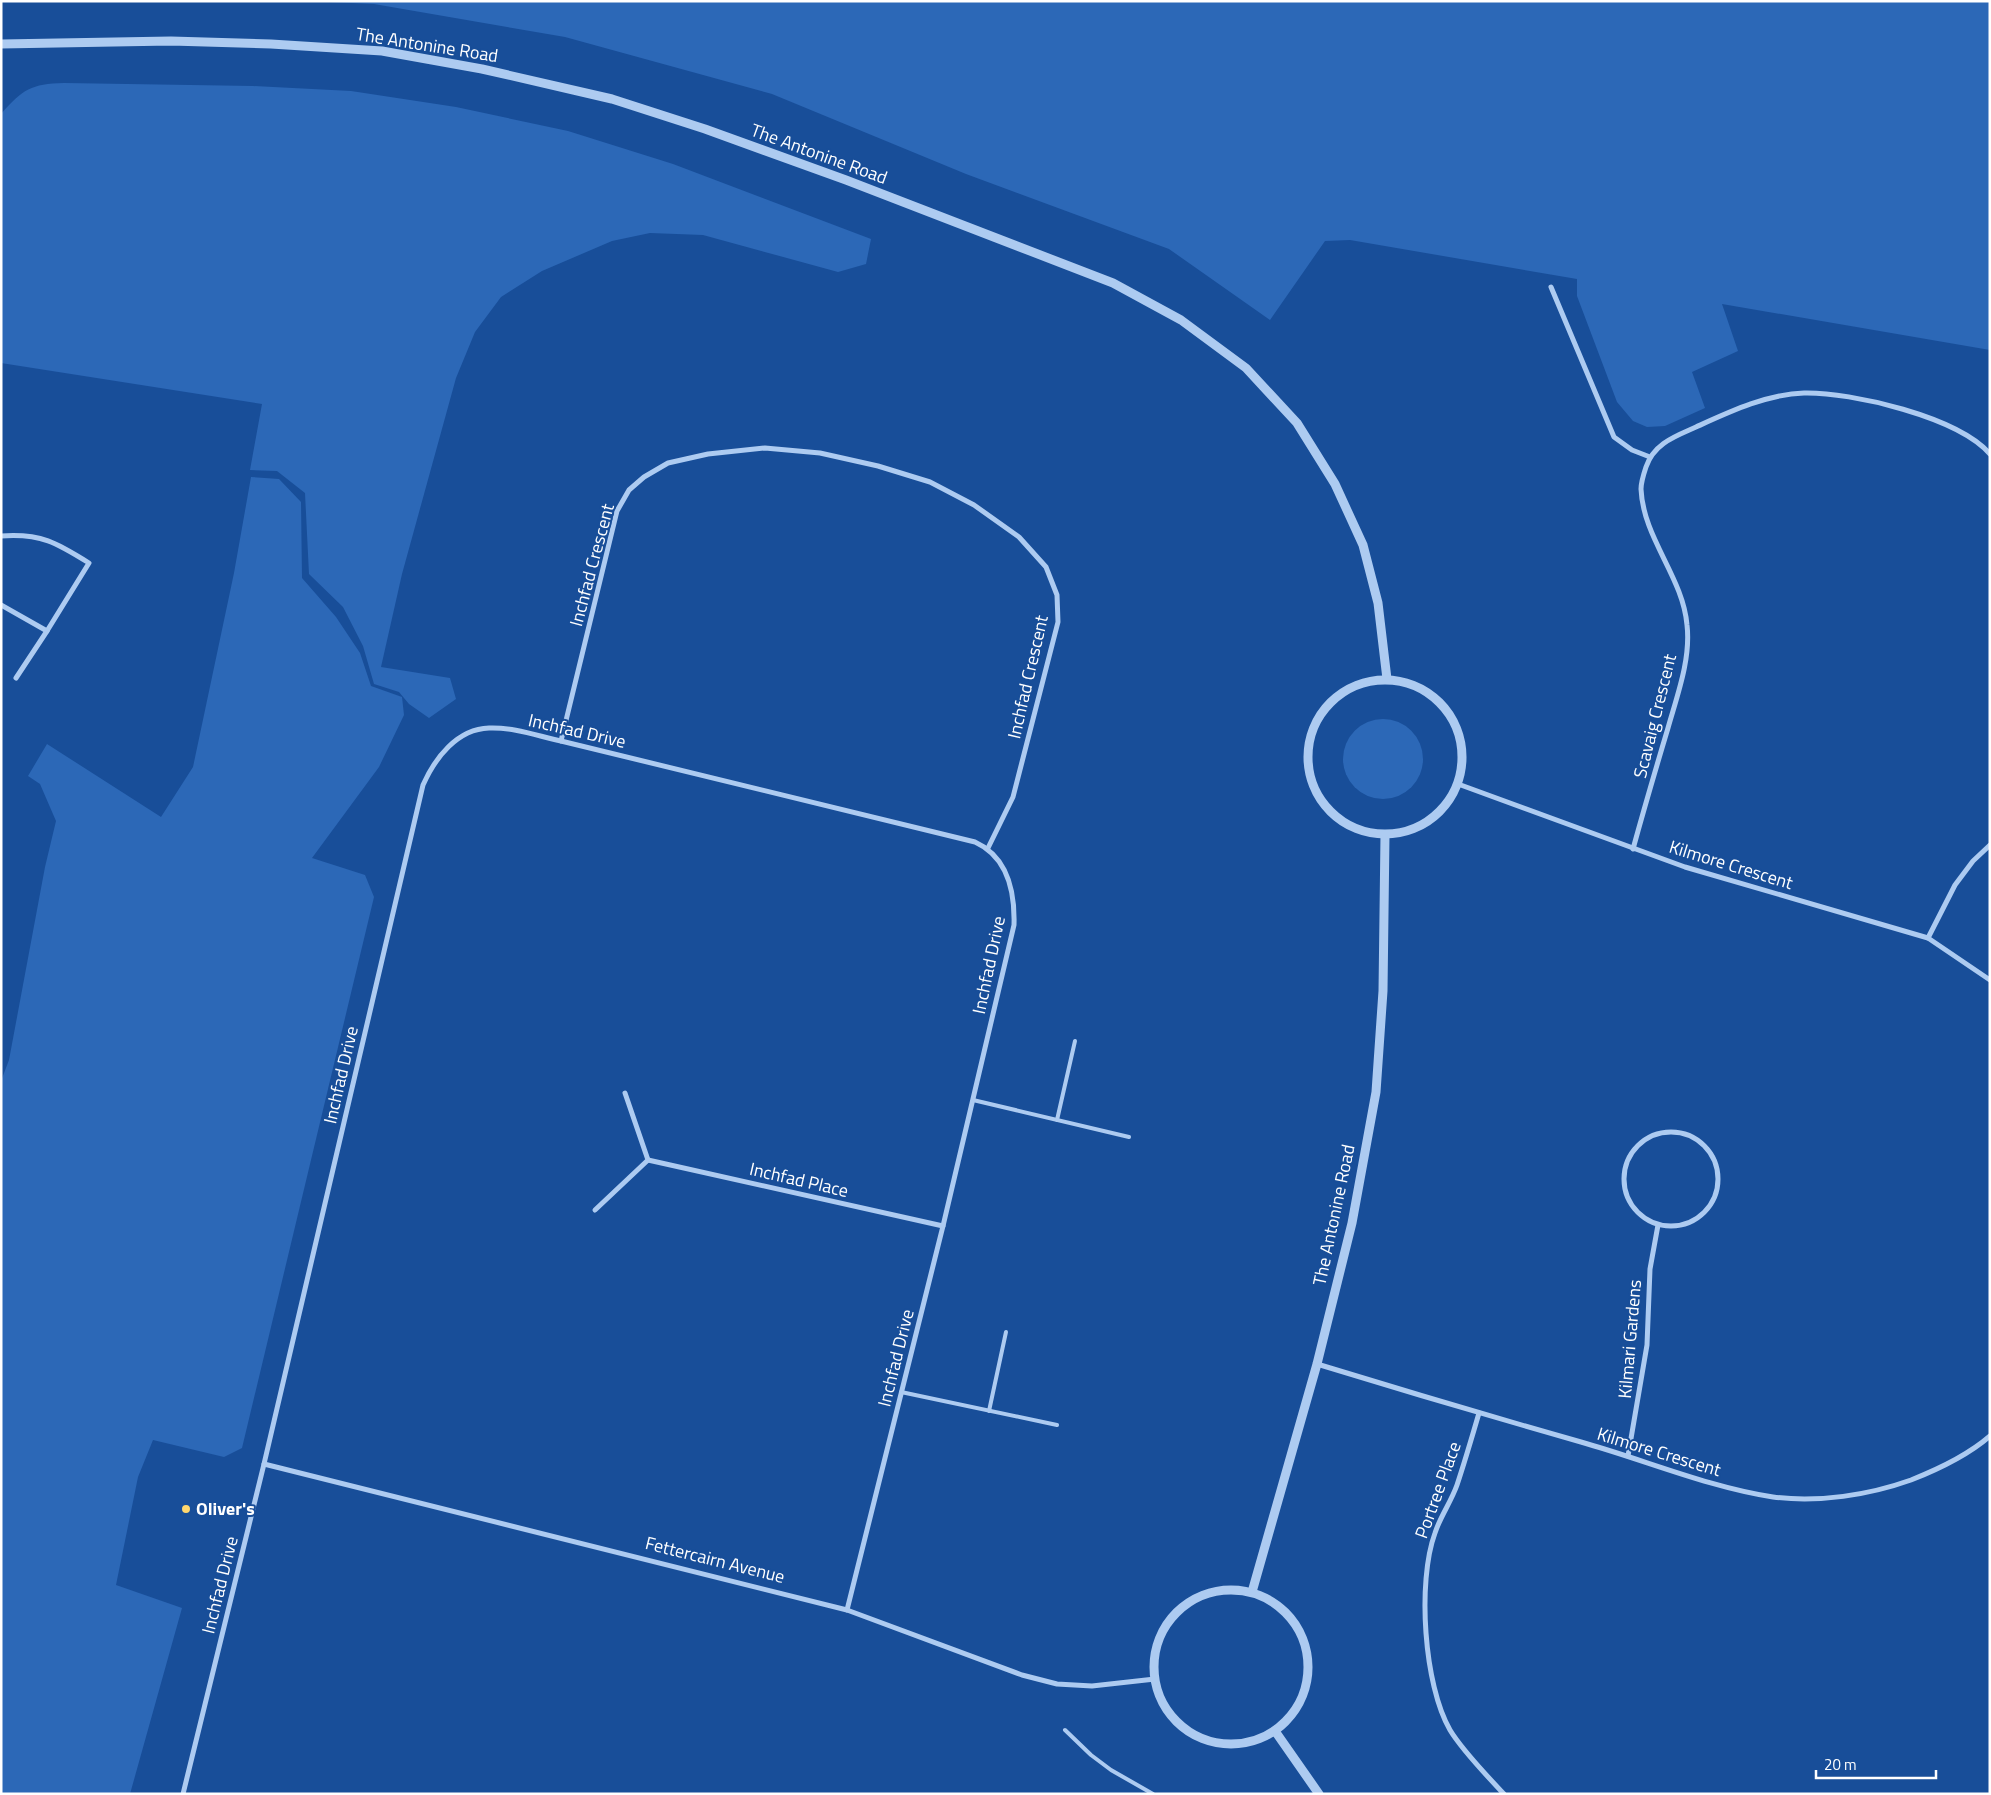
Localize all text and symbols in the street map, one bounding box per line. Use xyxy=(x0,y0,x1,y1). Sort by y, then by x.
street label: The Antonine Road xyxy=(354,20,500,69)
street label: The Antonine Road xyxy=(747,116,891,191)
street label: Inchfad Crescent xyxy=(562,500,621,629)
street label: Inchfad Crescent xyxy=(1000,612,1055,741)
street label: Scavaig Crescent xyxy=(1626,650,1683,781)
street label: Inchfad Drive xyxy=(526,706,629,755)
street label: Kilmore Crescent xyxy=(1666,833,1797,896)
street label: Inchfad Drive xyxy=(965,913,1012,1016)
street label: Inchfad Drive xyxy=(316,1023,365,1126)
street label: The Antonine Road xyxy=(1305,1142,1362,1288)
street label: Inchfad Place xyxy=(747,1155,851,1204)
street label: Kilmari Gardens xyxy=(1611,1278,1648,1400)
street label: Inchfad Drive xyxy=(870,1306,921,1409)
street label: Kilmore Crescent xyxy=(1594,1420,1725,1483)
street label: Portree Place xyxy=(1407,1438,1468,1542)
place label: Oliver's xyxy=(196,1495,255,1522)
marker: Oliver's xyxy=(180,1503,192,1515)
street label: Fettercairn Avenue xyxy=(643,1529,788,1590)
street label: Inchfad Drive xyxy=(194,1533,245,1636)
scale bar xyxy=(1816,1748,1936,1780)
text: 20 m xyxy=(1824,1753,1857,1776)

